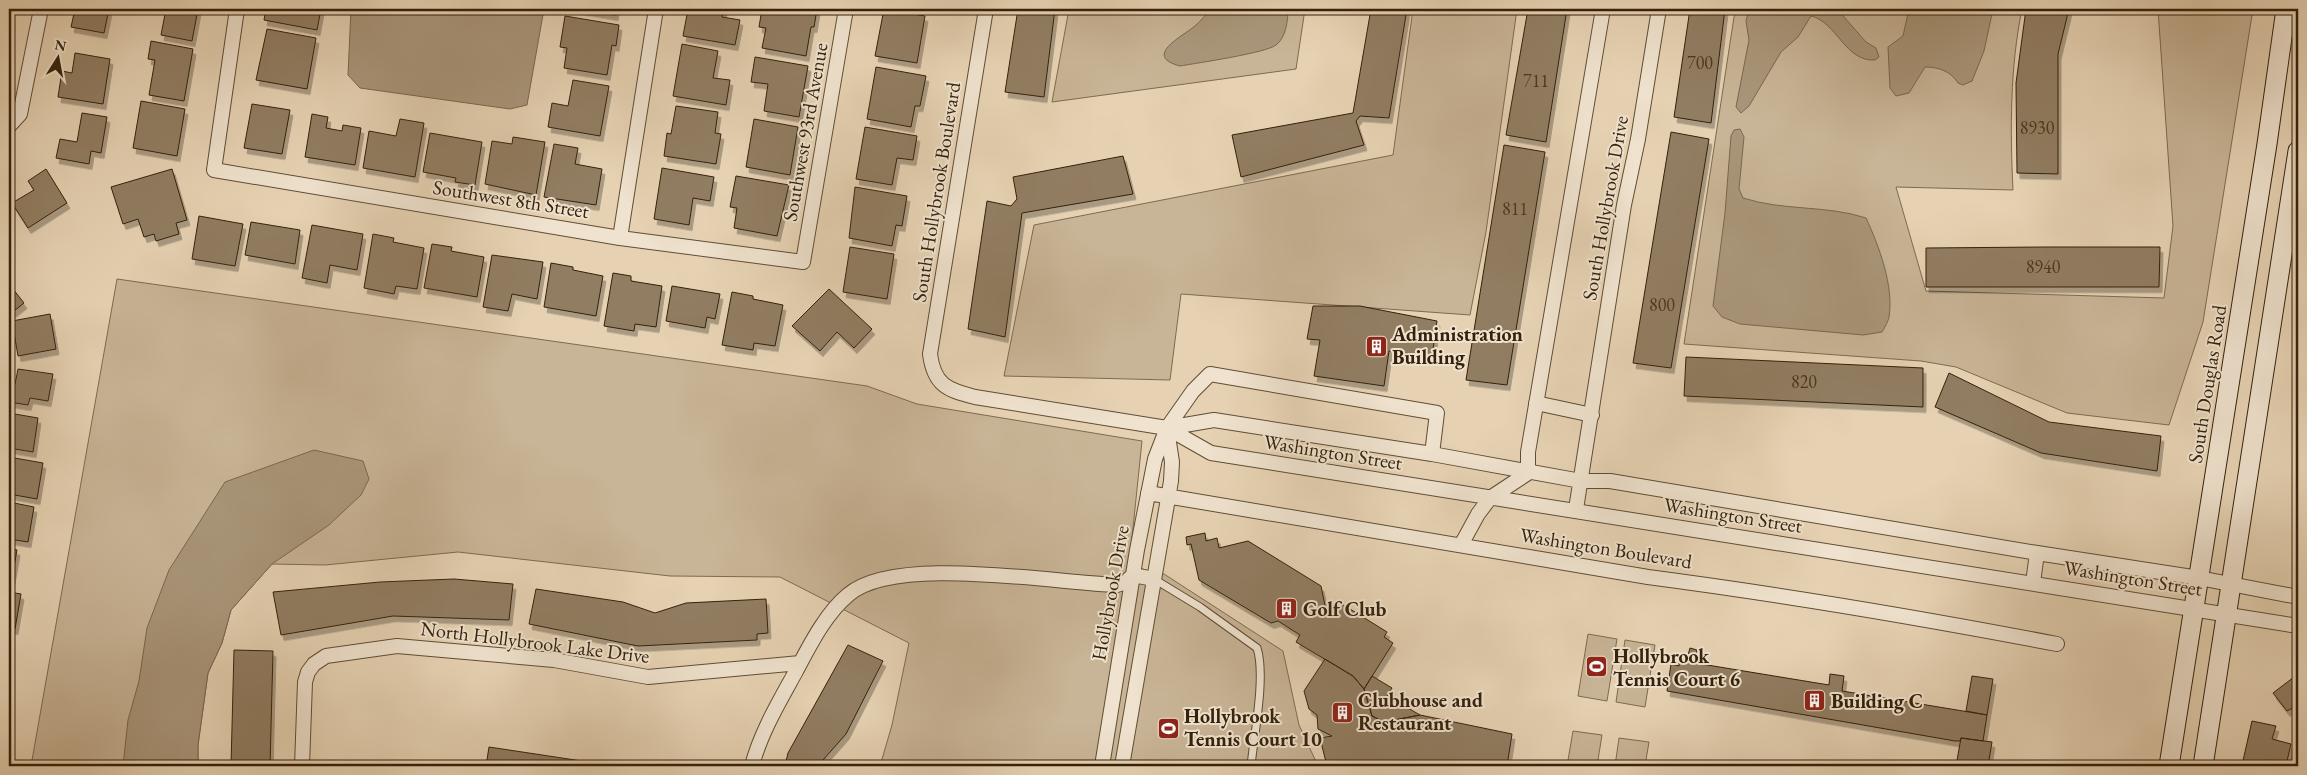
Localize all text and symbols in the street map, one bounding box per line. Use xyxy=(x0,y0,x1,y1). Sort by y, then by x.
north arrow xyxy=(32,32,82,82)
text: N xyxy=(53,35,68,55)
street label: Southwest 93rd Avenue xyxy=(776,40,834,223)
house number: 700 xyxy=(1687,51,1713,74)
house number: 711 xyxy=(1523,69,1549,92)
street label: South Hollybrook Boulevard xyxy=(906,79,966,304)
street label: South Hollybrook Drive xyxy=(1576,113,1634,302)
house number: 8930 xyxy=(2020,116,2055,139)
street label: Southwest 8th Street xyxy=(431,174,592,224)
house number: 811 xyxy=(1502,197,1528,220)
house number: 8940 xyxy=(2026,255,2061,278)
house number: 800 xyxy=(1649,293,1675,316)
street label: South Douglas Road xyxy=(2182,302,2232,465)
place label: Administration Building xyxy=(1391,321,1523,370)
building icon: Administration Building xyxy=(1364,334,1388,358)
house number: 820 xyxy=(1791,370,1817,393)
street label: Washington Street xyxy=(1262,428,1405,476)
street label: Washington Street xyxy=(1662,491,1805,539)
street label: Washington Boulevard xyxy=(1518,522,1695,575)
street label: Hollybrook Drive xyxy=(1085,523,1135,663)
street label: Washington Street xyxy=(2062,554,2205,602)
place label: Golf Club xyxy=(1303,596,1387,622)
building icon: Golf Club xyxy=(1275,597,1299,621)
street label: North Hollybrook Lake Drive xyxy=(419,615,651,669)
place label: Hollybrook Tennis Court 6 xyxy=(1613,643,1741,692)
sports icon: Hollybrook Tennis Court 6 xyxy=(1585,655,1609,679)
place label: Clubhouse and Restaurant xyxy=(1358,687,1483,736)
place label: Building C xyxy=(1831,688,1923,714)
building icon: Building C xyxy=(1803,689,1827,713)
building icon: Clubhouse and Restaurant xyxy=(1330,700,1354,724)
place label: Hollybrook Tennis Court 10 xyxy=(1184,703,1322,752)
sports icon: Hollybrook Tennis Court 10 xyxy=(1156,716,1180,740)

